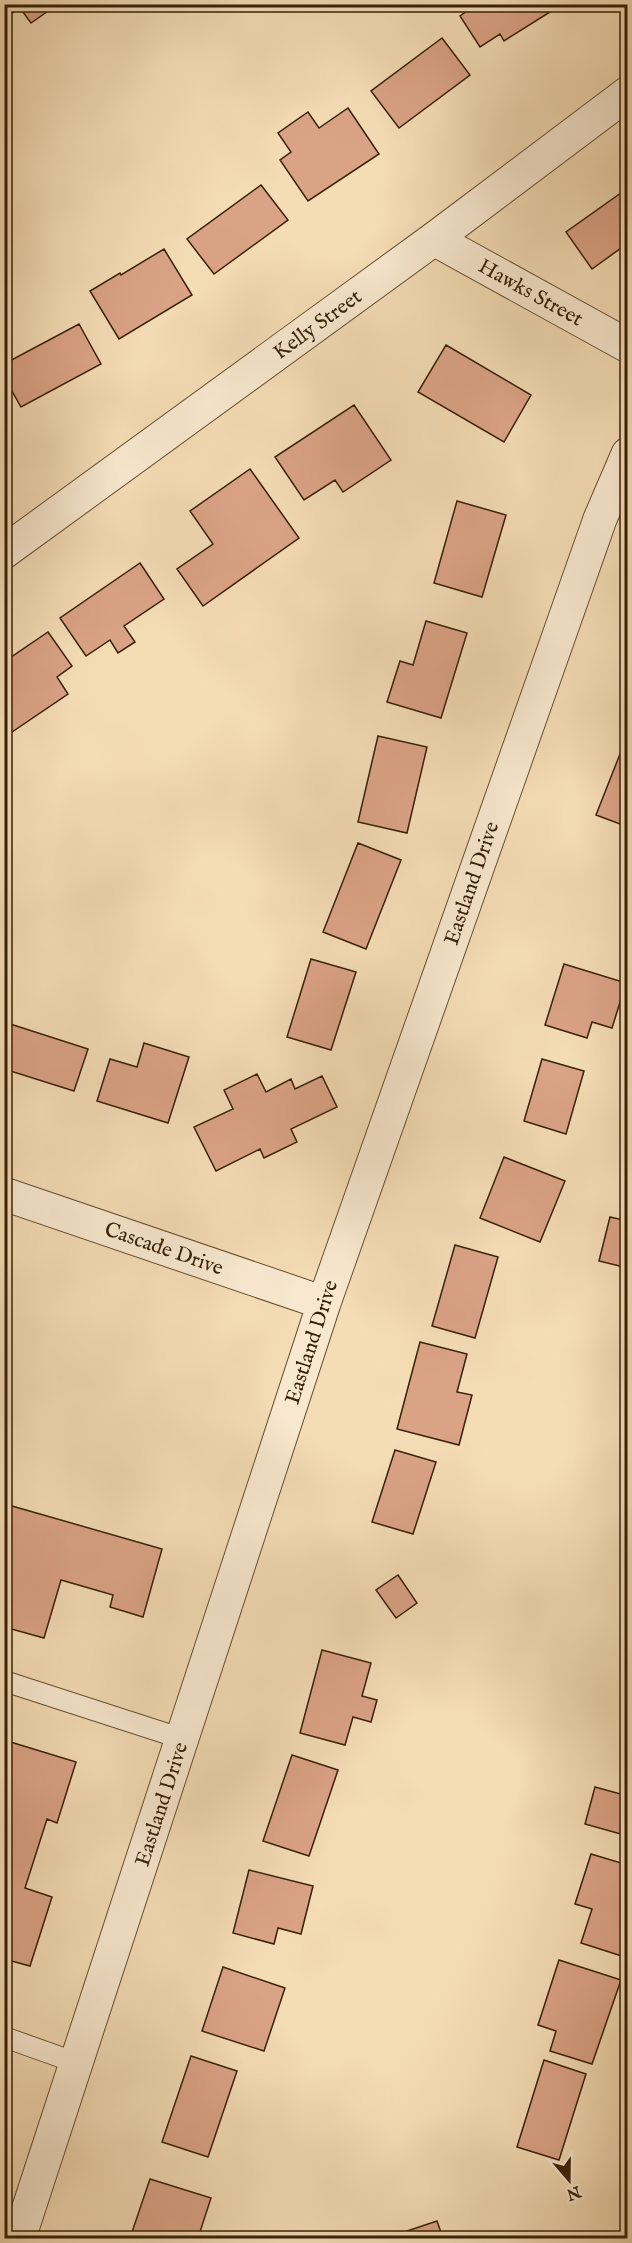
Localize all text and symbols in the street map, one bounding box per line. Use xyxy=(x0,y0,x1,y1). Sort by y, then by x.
street label: Hawks Street xyxy=(473,253,587,333)
street label: Kelly Street xyxy=(268,284,368,366)
street label: Eastland Drive xyxy=(439,818,506,949)
street label: Cascade Drive xyxy=(101,1216,227,1282)
street label: Eastland Drive xyxy=(280,1277,345,1408)
street label: Eastland Drive xyxy=(130,1739,195,1870)
north arrow xyxy=(539,2150,599,2210)
text: N xyxy=(563,2180,584,2204)

